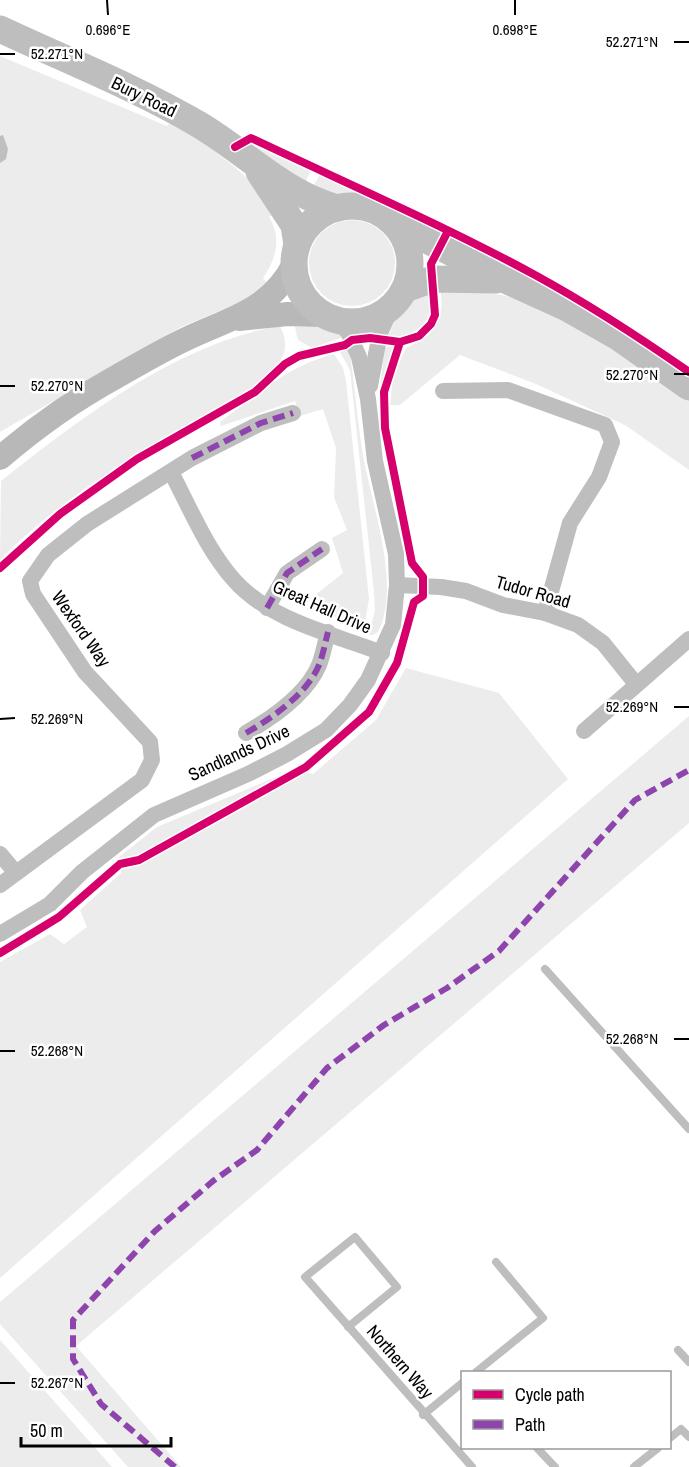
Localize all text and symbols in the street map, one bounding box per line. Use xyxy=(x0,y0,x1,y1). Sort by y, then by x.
text: 0.696°E xyxy=(86,19,131,40)
text: 0.698°E xyxy=(493,19,538,40)
text: 52.271°N xyxy=(606,31,658,52)
text: 52.271°N xyxy=(31,43,83,64)
street label: Bury Road xyxy=(107,70,181,123)
text: 52.270°N xyxy=(606,364,658,385)
text: 52.270°N xyxy=(31,375,83,396)
street label: Tudor Road xyxy=(493,569,573,614)
street label: Great Hall Drive xyxy=(269,574,376,639)
street label: Wexford Way xyxy=(46,586,117,672)
text: 52.269°N xyxy=(606,696,658,717)
text: 52.269°N xyxy=(31,708,83,729)
street label: Sandlands Drive xyxy=(184,718,294,787)
text: 52.268°N xyxy=(606,1028,658,1049)
text: 52.268°N xyxy=(31,1040,83,1061)
street label: Northern Way xyxy=(361,1319,440,1404)
legend xyxy=(461,1371,671,1449)
text: 52.267°N xyxy=(31,1372,83,1393)
text: Cycle path xyxy=(515,1382,585,1407)
scale bar xyxy=(21,1410,171,1448)
text: Path xyxy=(515,1412,545,1437)
text: 50 m xyxy=(30,1418,63,1443)

